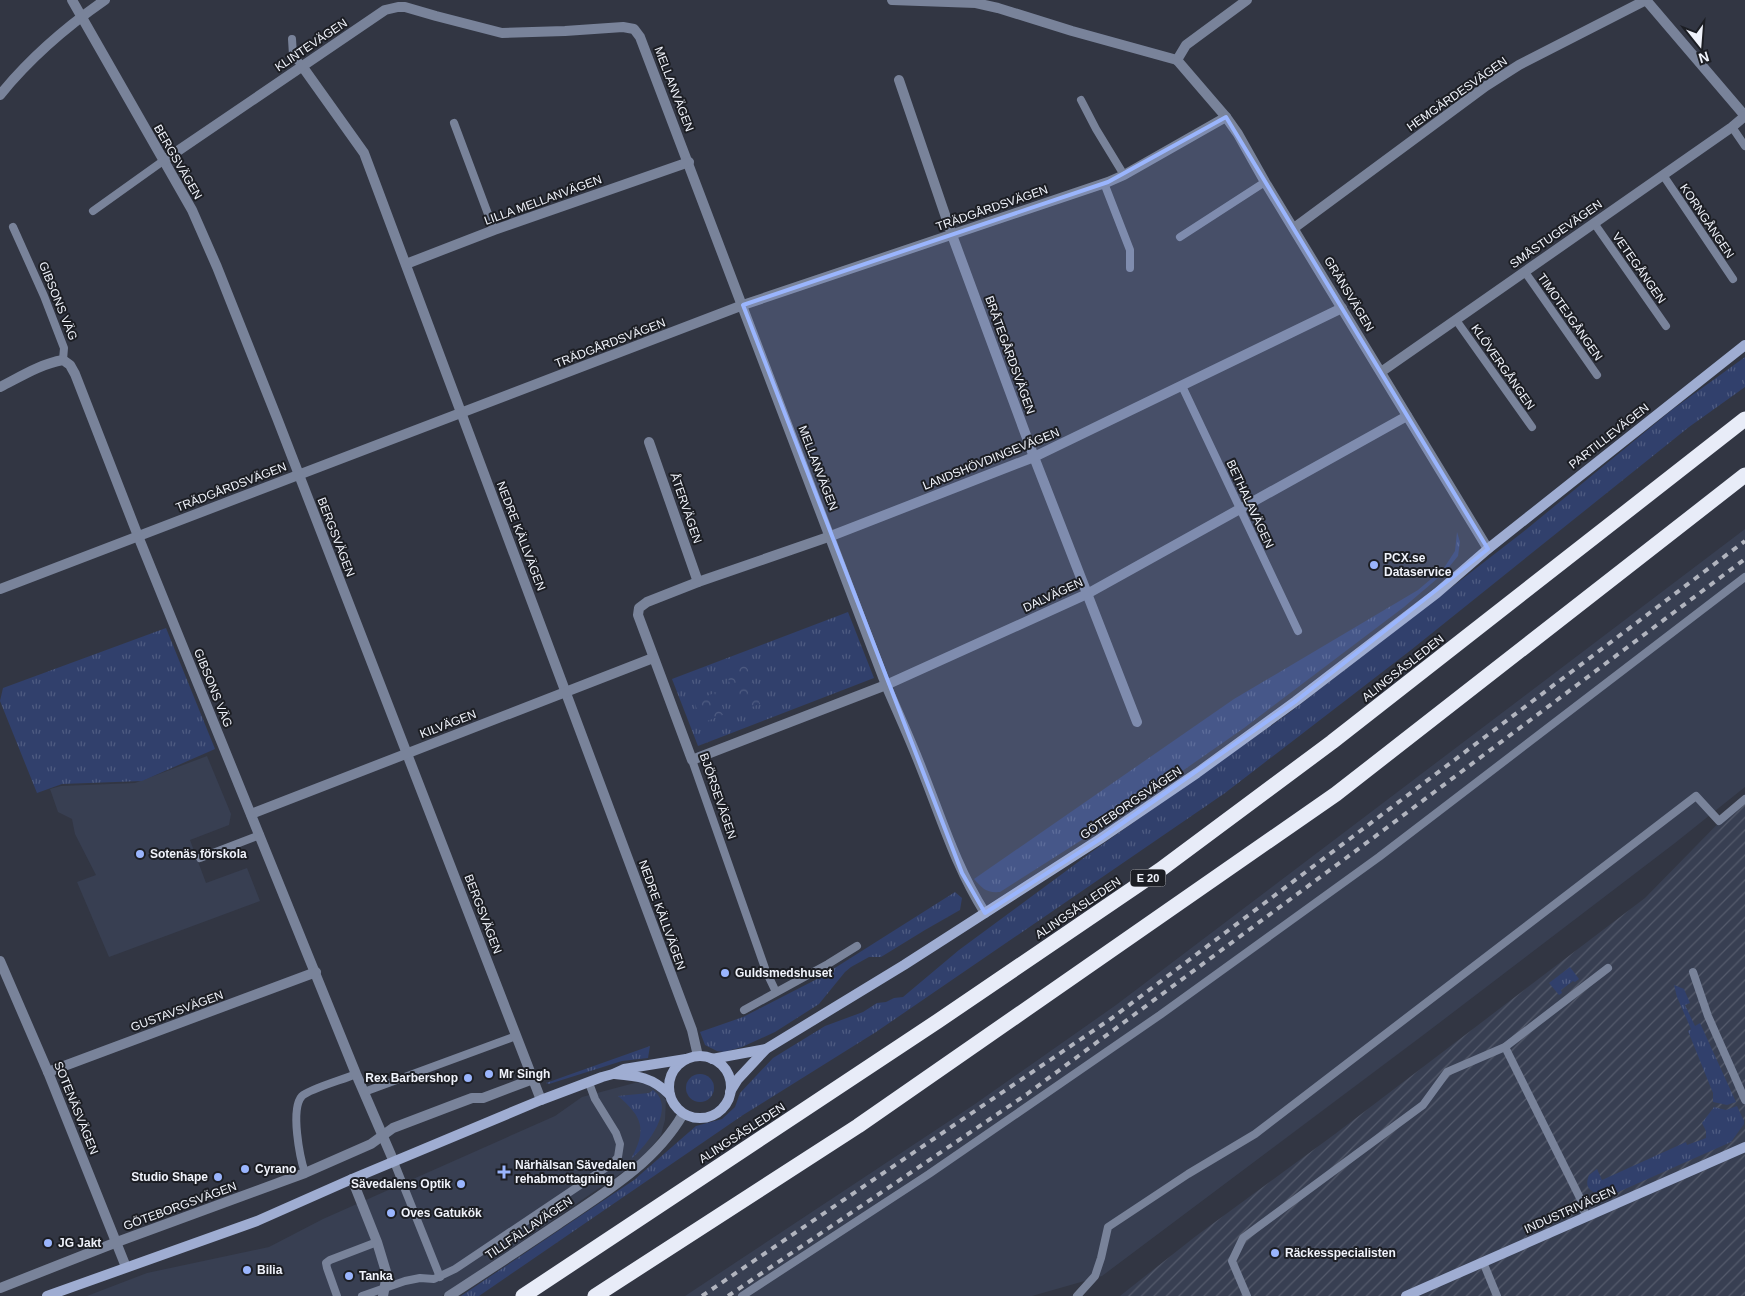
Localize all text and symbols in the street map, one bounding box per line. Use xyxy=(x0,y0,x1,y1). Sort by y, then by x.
street label: KLINTEVÄGEN xyxy=(272,16,350,74)
north arrow xyxy=(1675,20,1725,70)
street label: MELLANVÄGEN xyxy=(651,44,697,134)
text: N xyxy=(1697,48,1711,67)
street label: HEMGÄRDESVÄGEN xyxy=(1404,54,1510,134)
street label: BERGSVÄGEN xyxy=(151,122,205,202)
street label: LILLA MELLANVÄGEN xyxy=(482,172,604,228)
street label: TRÄDGÅRDSVÄGEN xyxy=(934,181,1050,234)
street label: KORNGÅNGEN xyxy=(1677,181,1738,261)
street label: SMÅSTUGEVÄGEN xyxy=(1507,196,1605,271)
street label: VETEGÅNGEN xyxy=(1609,229,1669,306)
street label: GRÄNSVÄGEN xyxy=(1321,254,1377,334)
street label: GIBSONS VÄG xyxy=(36,260,80,342)
street label: TIMOTEJGÅNGEN xyxy=(1535,270,1606,363)
street label: BRÅTEGÅRDSVÄGEN xyxy=(982,294,1039,416)
street label: TRÄDGÅRDSVÄGEN xyxy=(552,315,667,371)
street label: KLÖVERGÅNGEN xyxy=(1468,321,1538,412)
street label: PARTILLEVÄGEN xyxy=(1566,400,1652,472)
street label: MELLANVÄGEN xyxy=(795,423,841,513)
street label: LANDSHÖVDINGEVÄGEN xyxy=(921,425,1061,493)
street label: BETHALAVÄGEN xyxy=(1223,458,1277,550)
street label: TRÄDGÅRDSVÄGEN xyxy=(173,459,288,515)
street label: ÅTERVÄGEN xyxy=(667,470,706,545)
street label: NEDRE KÄLLVÄGEN xyxy=(494,479,548,593)
street label: BERGSVÄGEN xyxy=(314,495,358,579)
place label: PCX.se Dataservice xyxy=(1384,551,1452,579)
marker: PCX.se Dataservice xyxy=(1368,559,1380,571)
street label: DALVÄGEN xyxy=(1021,575,1085,615)
street label: ALINGSÅSLEDEN xyxy=(1359,631,1447,704)
street label: GIBSONS VÄG xyxy=(191,647,235,729)
street label: KILVÄGEN xyxy=(418,707,478,741)
street label: BJÖRSEVÄGEN xyxy=(697,751,739,841)
street label: GÖTEBORGSVÄGEN xyxy=(1078,764,1184,842)
place label: Sotenäs förskola xyxy=(150,847,247,861)
marker: Sotenäs förskola xyxy=(134,848,146,860)
street label: NEDRE KÄLLVÄGEN xyxy=(636,858,688,972)
road number: E 20 xyxy=(1130,870,1166,886)
street label: BERGSVÄGEN xyxy=(461,872,505,956)
street label: ALINGSÅSLEDEN xyxy=(1032,873,1123,942)
place label: Guldsmedshuset xyxy=(735,966,832,980)
marker: Guldsmedshuset xyxy=(719,967,731,979)
street label: GUSTAVSVÄGEN xyxy=(129,988,225,1034)
street label: SOTENÄSVÄGEN xyxy=(51,1059,101,1157)
place label: Mr Singh xyxy=(499,1067,550,1081)
marker: Mr Singh xyxy=(483,1068,495,1080)
place label: Rex Barbershop xyxy=(365,1071,458,1085)
marker: Rex Barbershop xyxy=(462,1072,474,1084)
street label: ALINGSÅSLEDEN xyxy=(696,1099,788,1166)
place label: Närhälsan Sävedalen rehabmottagning xyxy=(515,1158,636,1186)
place label: Cyrano xyxy=(255,1162,296,1176)
marker: Cyrano xyxy=(239,1163,251,1175)
marker: Närhälsan Sävedalen rehabmottagning xyxy=(497,1165,511,1179)
place label: Studio Shape xyxy=(131,1170,208,1184)
marker: Studio Shape xyxy=(212,1171,224,1183)
place label: Sävedalens Optik xyxy=(351,1177,451,1191)
marker: Sävedalens Optik xyxy=(455,1178,467,1190)
street label: GÖTEBORGSVÄGEN xyxy=(122,1179,238,1233)
street label: INDUSTRIVÄGEN xyxy=(1522,1184,1618,1236)
street label: TILLFÄLLAVÄGEN xyxy=(483,1194,575,1262)
place label: Oves Gatukök xyxy=(401,1206,482,1220)
marker: Oves Gatukök xyxy=(385,1207,397,1219)
place label: JG Jakt xyxy=(58,1236,101,1250)
marker: JG Jakt xyxy=(42,1237,54,1249)
place label: Räckesspecialisten xyxy=(1285,1246,1396,1260)
marker: Räckesspecialisten xyxy=(1269,1247,1281,1259)
place label: Bilia xyxy=(257,1263,283,1277)
marker: Bilia xyxy=(241,1264,253,1276)
place label: Tanka xyxy=(359,1269,393,1283)
marker: Tanka xyxy=(343,1270,355,1282)

